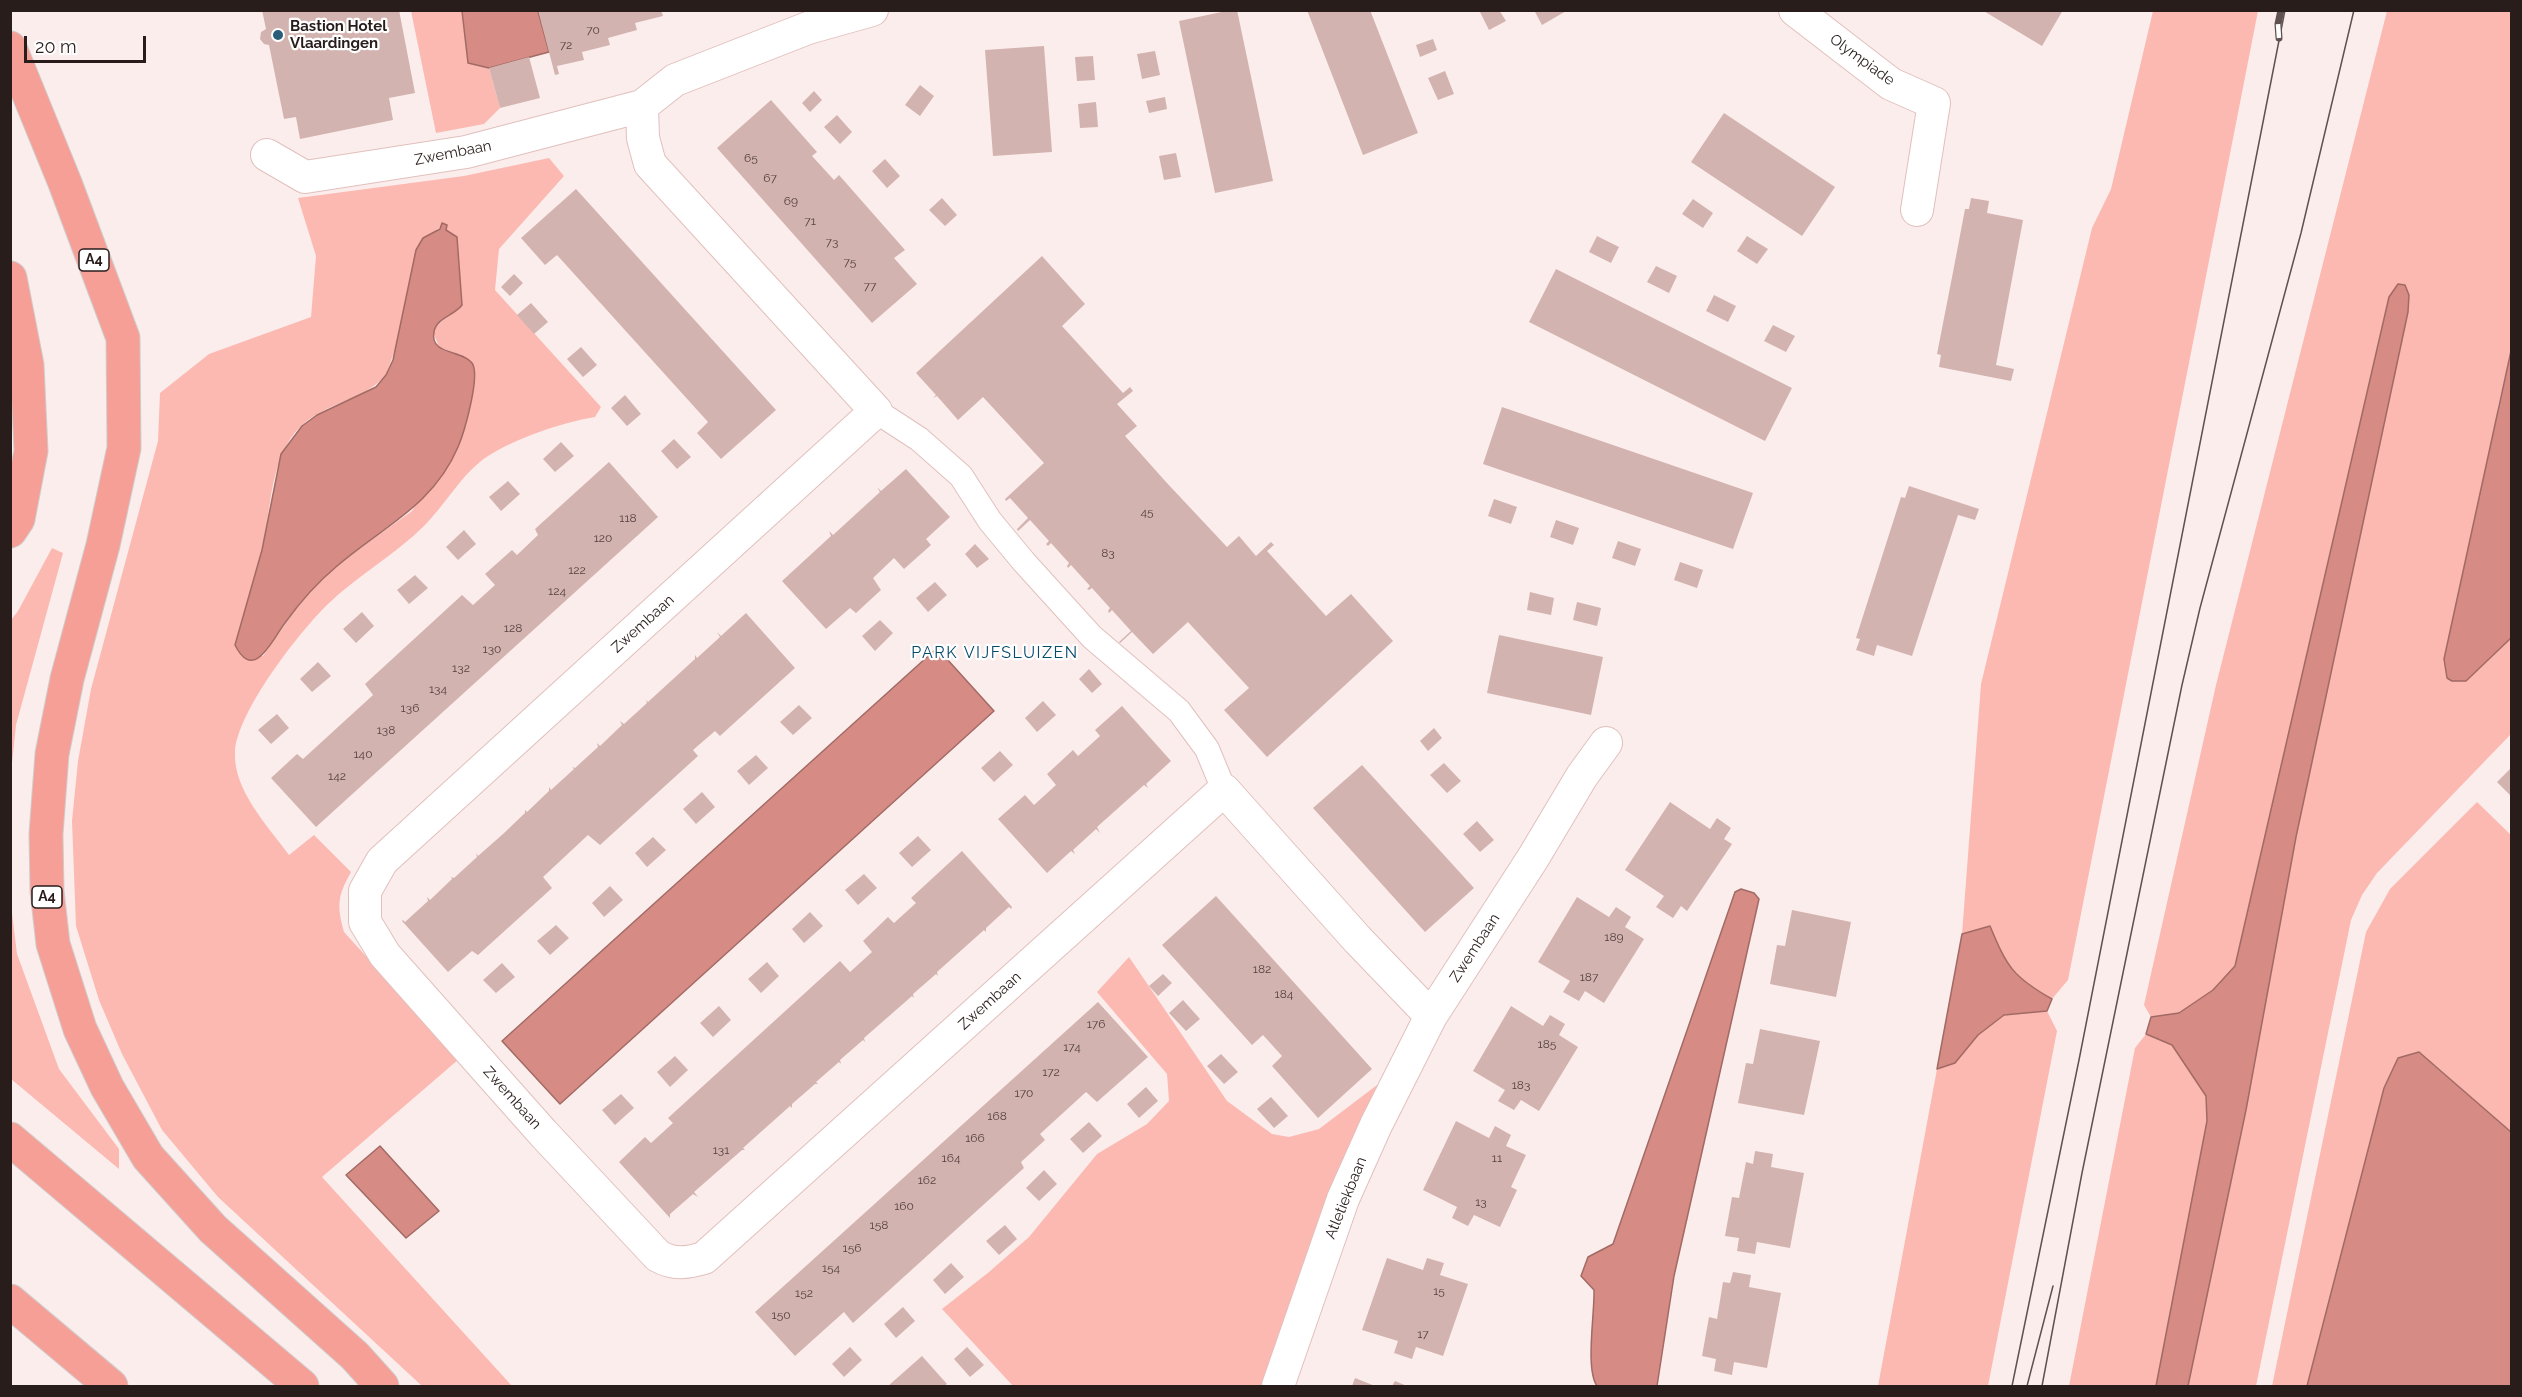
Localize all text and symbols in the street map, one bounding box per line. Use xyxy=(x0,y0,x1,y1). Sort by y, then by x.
place label: Bastion Hotel Vlaardingen xyxy=(290,17,387,52)
house number: 70 xyxy=(586,23,600,37)
scale bar xyxy=(27,24,148,62)
marker: Bastion Hotel Vlaardingen xyxy=(271,28,285,42)
street label: Olympiade xyxy=(1826,30,1898,90)
text: 20 m xyxy=(35,36,77,57)
house number: 72 xyxy=(560,38,572,52)
street label: Zwembaan xyxy=(413,137,493,169)
house number: 65 xyxy=(744,151,758,165)
house number: 67 xyxy=(763,171,777,185)
house number: 69 xyxy=(784,194,798,208)
house number: 71 xyxy=(804,214,816,228)
house number: 73 xyxy=(826,235,838,249)
road number: A4 xyxy=(79,249,109,271)
house number: 75 xyxy=(844,255,856,269)
house number: 77 xyxy=(864,279,876,293)
house number: 45 xyxy=(1140,505,1154,519)
house number: 118 xyxy=(619,511,637,525)
house number: 120 xyxy=(594,531,612,545)
house number: 83 xyxy=(1101,546,1115,560)
house number: 122 xyxy=(568,563,586,577)
house number: 124 xyxy=(548,584,566,598)
street label: Zwembaan xyxy=(608,591,678,657)
house number: 128 xyxy=(504,621,522,635)
house number: 130 xyxy=(483,642,501,656)
district label: PARK VIJFSLUIZEN xyxy=(911,643,1079,663)
house number: 132 xyxy=(452,661,470,675)
house number: 134 xyxy=(429,682,447,696)
house number: 136 xyxy=(401,701,419,715)
house number: 138 xyxy=(377,723,395,737)
house number: 140 xyxy=(353,747,373,761)
house number: 142 xyxy=(328,769,346,783)
road number: A4 xyxy=(32,886,62,908)
street label: Zwembaan xyxy=(1446,910,1504,986)
house number: 189 xyxy=(1604,930,1624,944)
house number: 182 xyxy=(1253,962,1271,976)
street label: Zwembaan xyxy=(955,968,1025,1034)
house number: 187 xyxy=(1580,970,1598,984)
house number: 184 xyxy=(1275,987,1293,1001)
house number: 176 xyxy=(1087,1017,1105,1031)
house number: 185 xyxy=(1538,1037,1556,1051)
house number: 174 xyxy=(1063,1040,1081,1054)
street label: Zwembaan xyxy=(479,1063,545,1133)
house number: 172 xyxy=(1042,1065,1060,1079)
house number: 183 xyxy=(1512,1078,1530,1092)
house number: 170 xyxy=(1015,1086,1033,1100)
house number: 168 xyxy=(987,1109,1007,1123)
house number: 166 xyxy=(965,1131,985,1145)
house number: 131 xyxy=(713,1143,729,1157)
house number: 164 xyxy=(942,1151,960,1165)
house number: 11 xyxy=(1492,1151,1502,1165)
street label: Atletiekbaan xyxy=(1321,1154,1371,1242)
house number: 162 xyxy=(918,1173,936,1187)
house number: 13 xyxy=(1475,1195,1487,1209)
house number: 160 xyxy=(894,1199,914,1213)
house number: 158 xyxy=(870,1218,888,1232)
house number: 156 xyxy=(843,1241,861,1255)
house number: 154 xyxy=(822,1261,840,1275)
house number: 15 xyxy=(1433,1284,1445,1298)
house number: 152 xyxy=(795,1286,813,1300)
house number: 150 xyxy=(771,1308,791,1322)
house number: 17 xyxy=(1417,1327,1429,1341)

